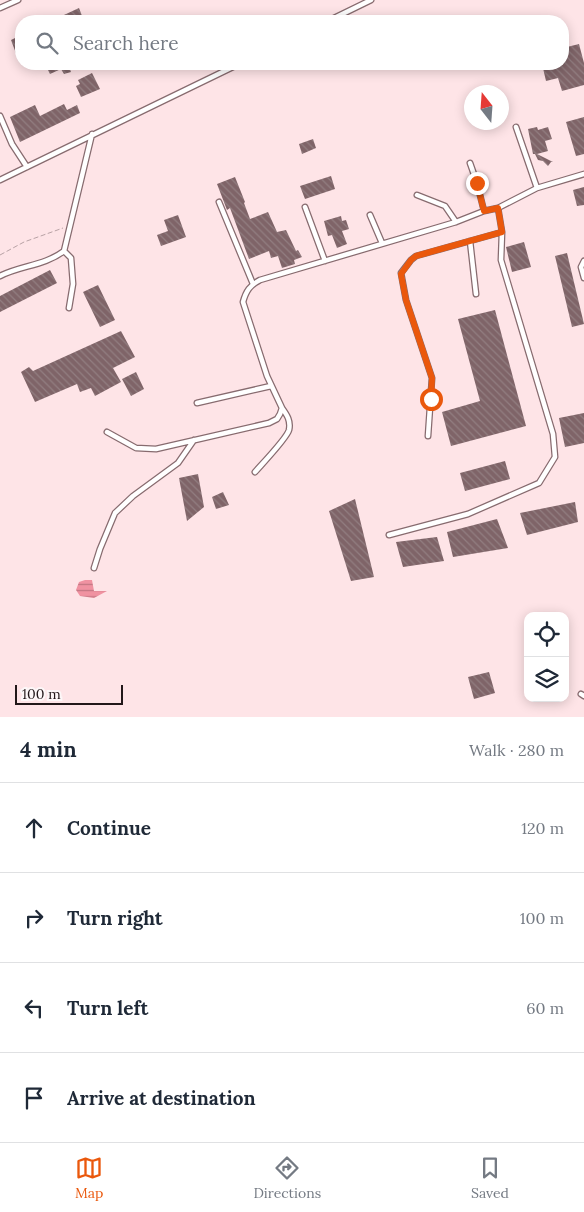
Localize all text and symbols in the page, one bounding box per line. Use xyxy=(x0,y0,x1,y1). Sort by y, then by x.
search box xyxy=(15,15,569,70)
icon: search xyxy=(33,29,61,57)
text: Search here xyxy=(73,31,179,55)
north arrow xyxy=(464,85,509,130)
route end xyxy=(466,172,489,195)
route start xyxy=(420,388,443,411)
map controls xyxy=(524,612,569,702)
button: locate xyxy=(524,612,569,657)
button: layers xyxy=(524,657,569,702)
scale bar xyxy=(15,682,122,705)
text: 100 m xyxy=(22,685,61,703)
text: 4 min xyxy=(20,736,77,763)
text: Walk · 280 m xyxy=(469,740,564,760)
icon: ahead xyxy=(20,814,48,842)
text: Continue xyxy=(67,816,151,840)
text: 120 m xyxy=(521,818,564,838)
icon: right xyxy=(20,904,48,932)
text: Turn right xyxy=(67,906,163,930)
text: 100 m xyxy=(520,908,564,928)
icon: left xyxy=(20,994,48,1022)
text: Turn left xyxy=(67,996,148,1020)
text: 60 m xyxy=(526,998,564,1018)
icon: arrive xyxy=(20,1084,48,1112)
text: Arrive at destination xyxy=(67,1086,256,1110)
tab: Map xyxy=(75,1154,103,1202)
tab: Directions xyxy=(253,1154,321,1202)
tab: Saved xyxy=(471,1154,509,1202)

